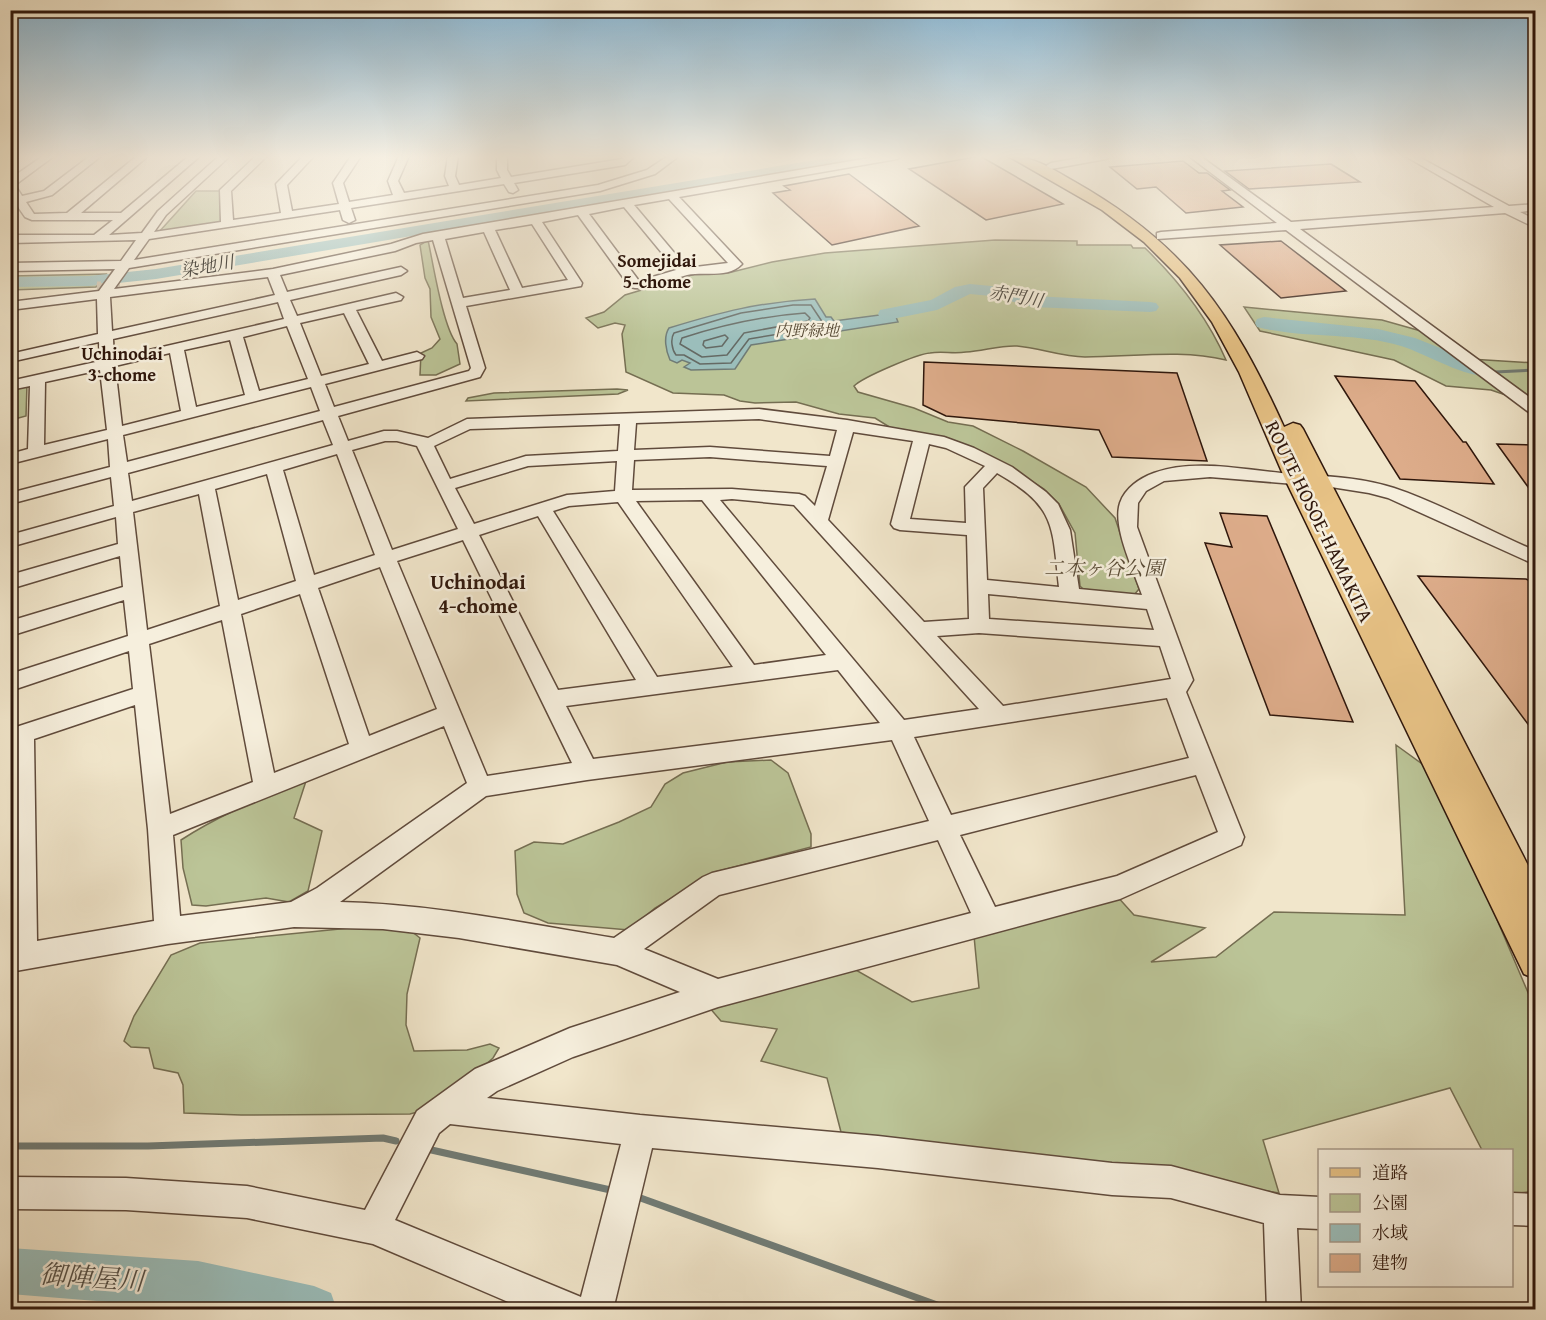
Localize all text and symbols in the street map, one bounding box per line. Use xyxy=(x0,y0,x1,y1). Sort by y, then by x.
district label: Somejidai 5-chome xyxy=(617,247,697,295)
water label: 染地川 xyxy=(178,248,238,284)
water label: 赤門川 xyxy=(987,278,1047,314)
park label: 内野緑地 xyxy=(775,318,841,342)
district label: Uchinodai 3-chome xyxy=(81,340,163,388)
street label: ROUTE HOSOE-HAMAKITA xyxy=(1259,415,1381,627)
park label: 二本ヶ谷公園 xyxy=(1044,553,1167,582)
district label: Uchinodai 4-chome xyxy=(430,566,526,621)
legend xyxy=(1318,1149,1513,1287)
text: 道路 xyxy=(1372,1159,1408,1186)
text: 公園 xyxy=(1372,1189,1408,1216)
text: 水域 xyxy=(1372,1219,1408,1246)
text: 建物 xyxy=(1372,1249,1408,1276)
water label: 御陣屋川 xyxy=(39,1254,148,1300)

